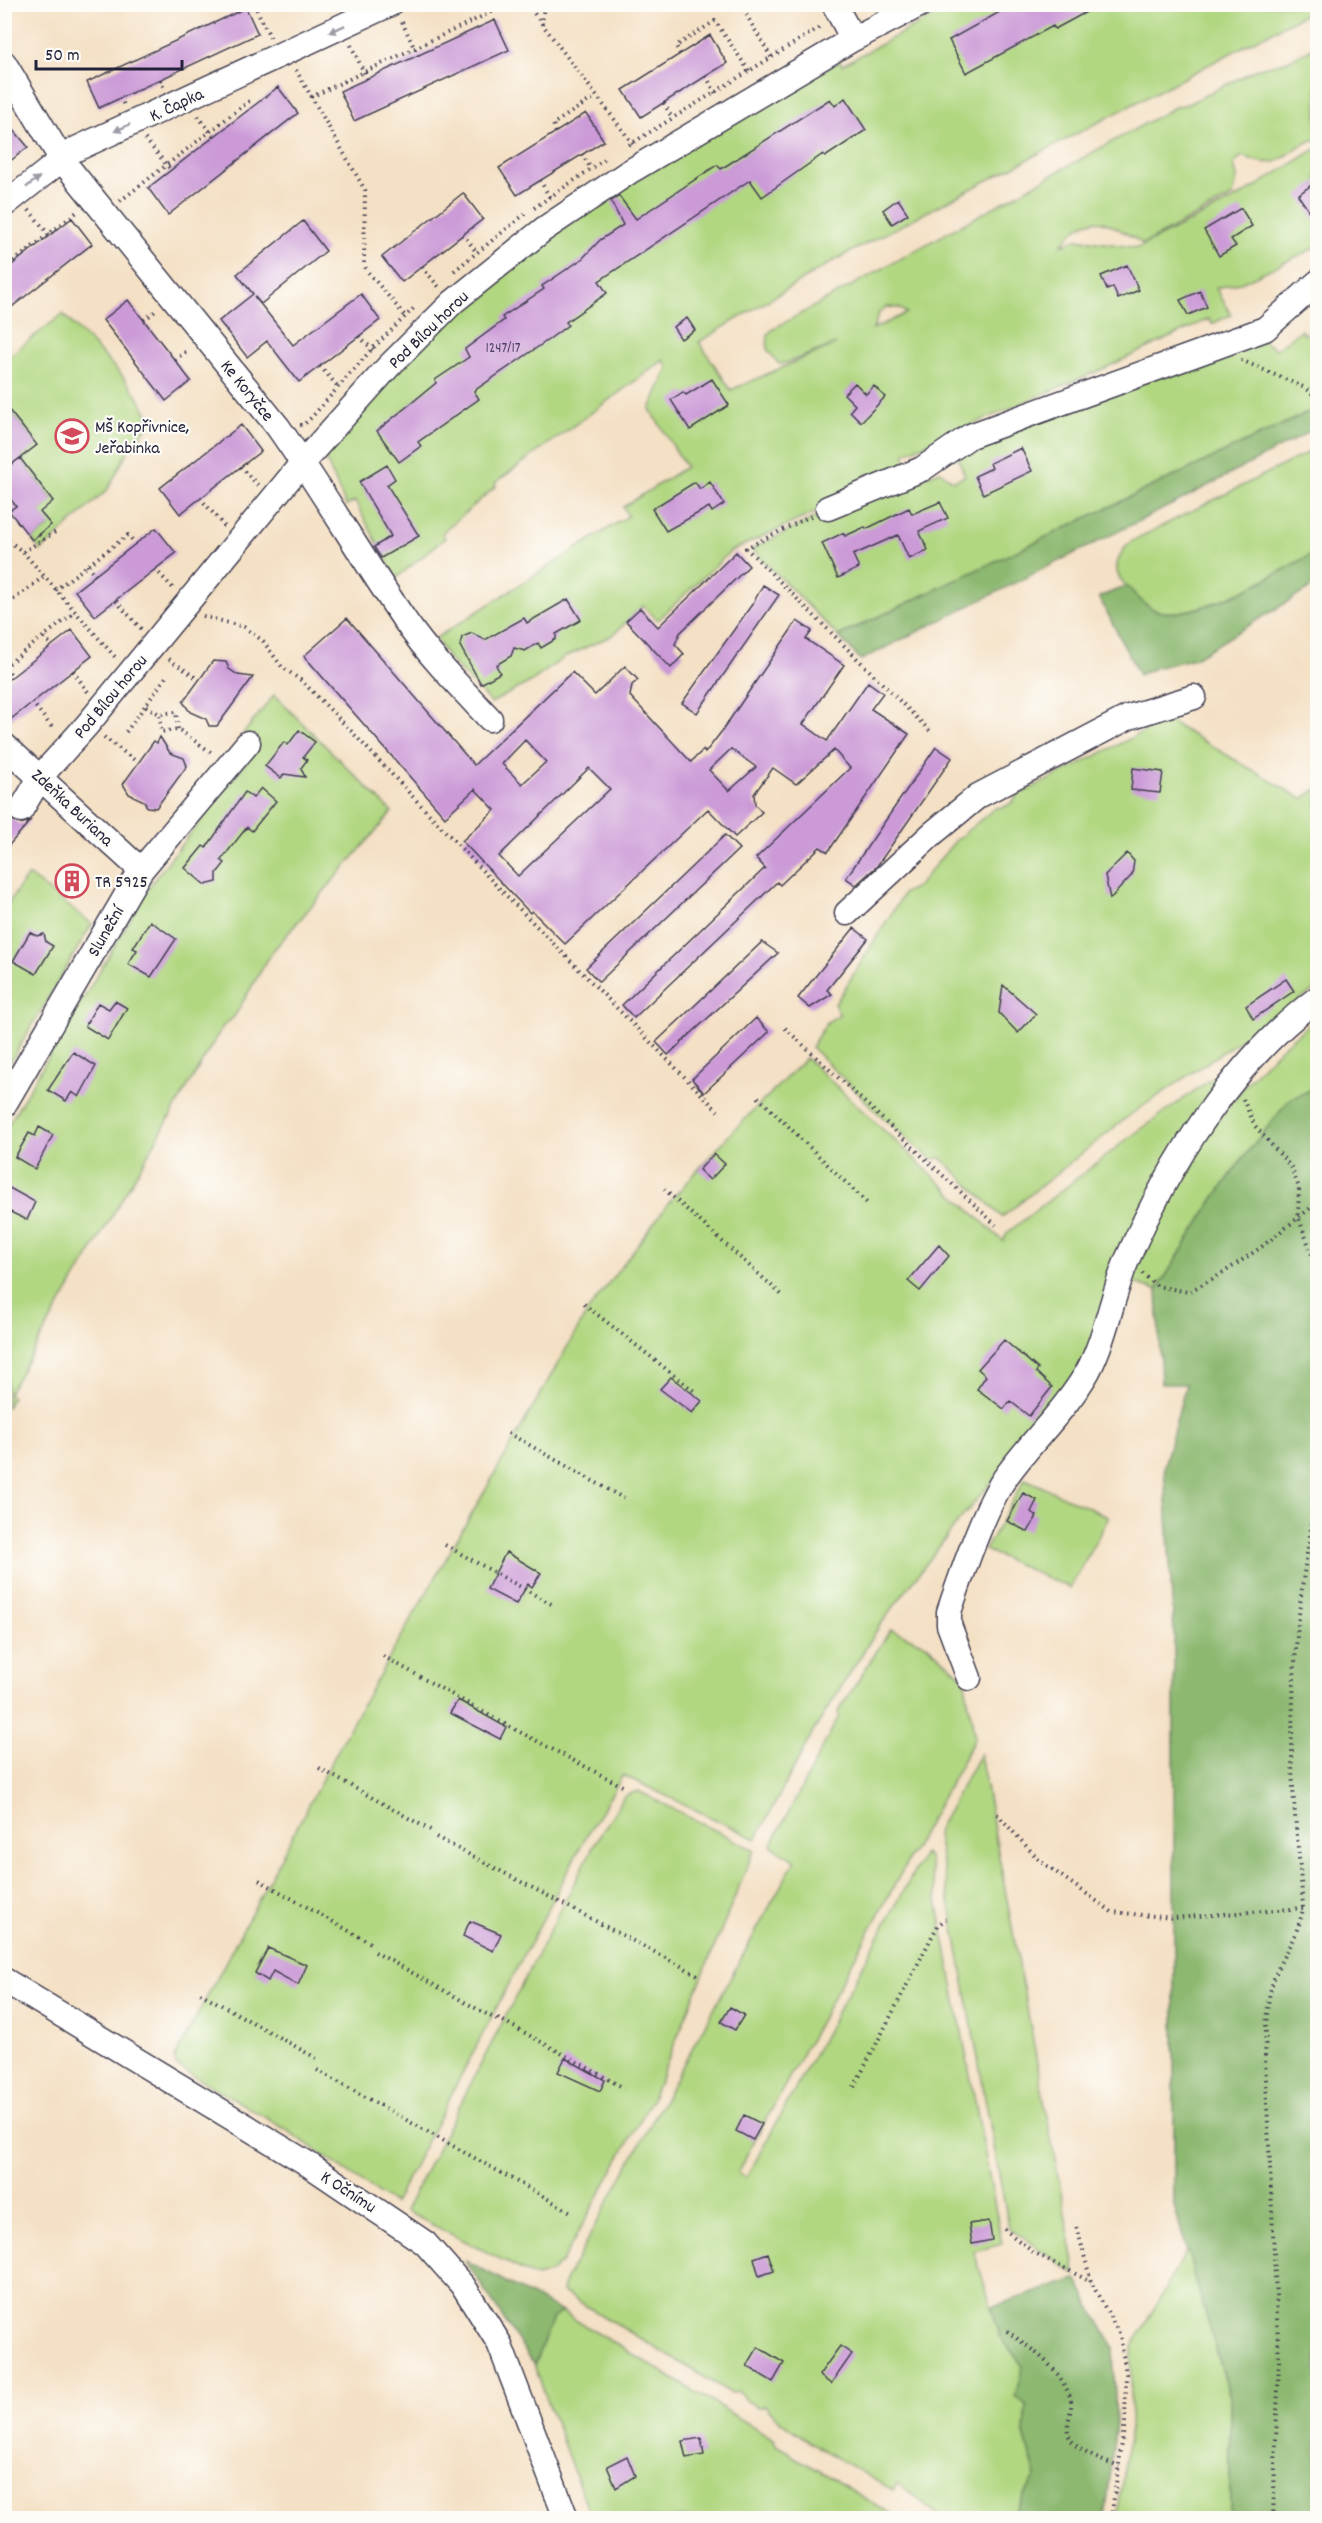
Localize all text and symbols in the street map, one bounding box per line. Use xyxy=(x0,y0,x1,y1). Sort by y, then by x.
one-way arrow xyxy=(328,24,346,34)
scale bar xyxy=(36,33,182,71)
text: 50 m xyxy=(45,44,80,69)
street label: K. Čapka xyxy=(146,83,209,130)
one-way arrow xyxy=(114,124,131,133)
one-way arrow xyxy=(26,177,41,189)
street label: Pod Bílou horou xyxy=(384,286,476,376)
house number: 1247/17 xyxy=(485,338,521,360)
street label: Ke Koryčce xyxy=(213,355,279,428)
place label: MŠ Kopřivnice, Jeřabinka xyxy=(95,416,189,462)
school or university icon: MŠ Kopřivnice, Jeřabinka xyxy=(54,418,90,454)
street label: Pod Bílou horou xyxy=(69,650,155,745)
street label: Zdeňka Buriana xyxy=(25,764,118,854)
building icon: TR 5925 xyxy=(54,863,90,899)
place label: TR 5925 xyxy=(95,871,148,896)
street label: Sluneční xyxy=(83,901,133,962)
street label: K Očnímu xyxy=(315,2166,380,2220)

